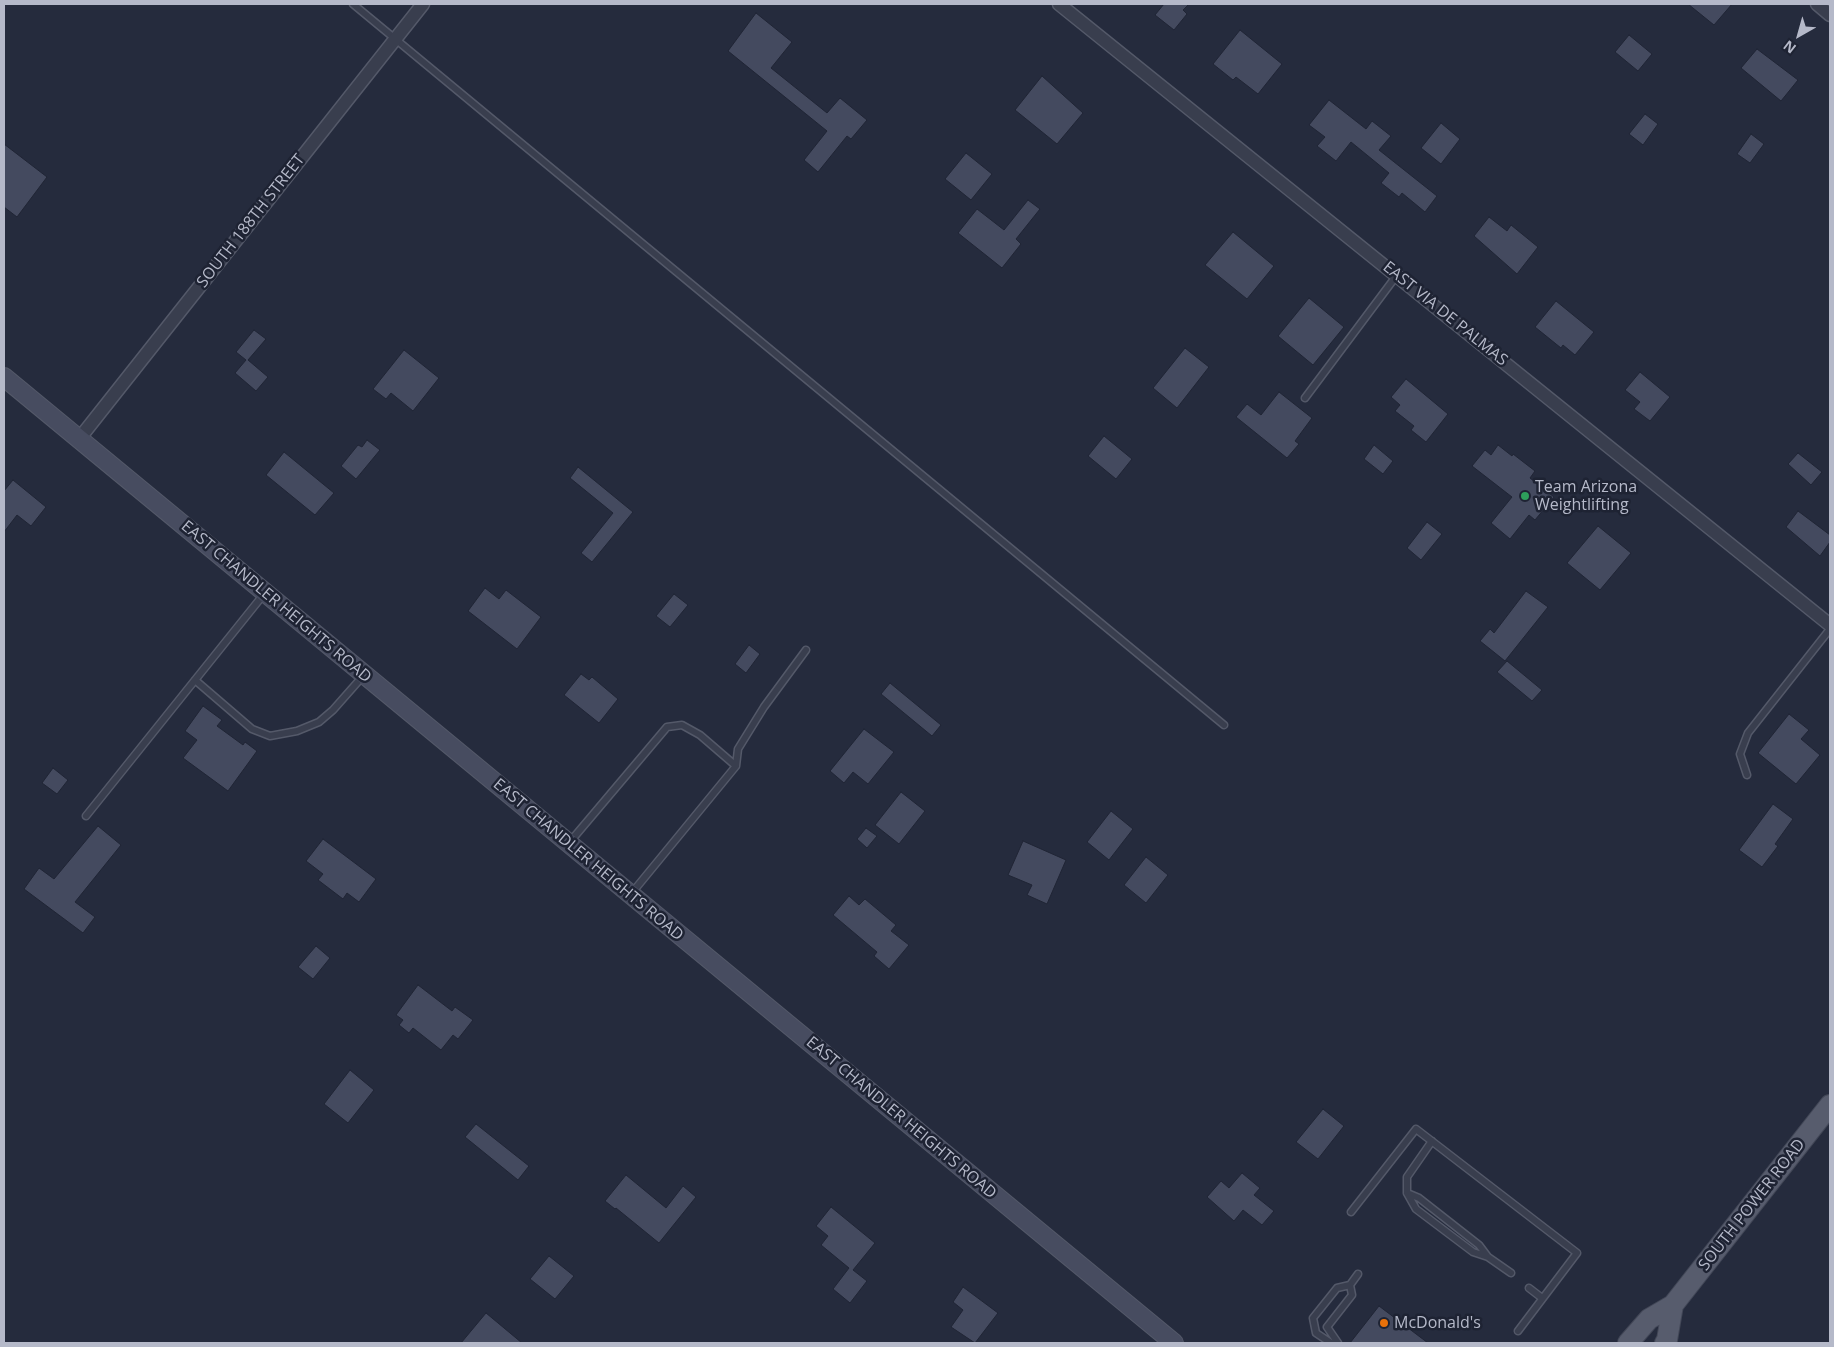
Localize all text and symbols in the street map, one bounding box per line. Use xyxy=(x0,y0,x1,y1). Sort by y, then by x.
north arrow xyxy=(1774,10,1824,60)
text: N xyxy=(1779,36,1800,58)
street label: SOUTH 188TH STREET xyxy=(193,151,309,291)
street label: EAST VIA DE PALMAS xyxy=(1379,258,1511,370)
place label: Team Arizona Weightlifting xyxy=(1535,477,1637,515)
marker: Team Arizona Weightlifting xyxy=(1519,490,1531,502)
street label: EAST CHANDLER HEIGHTS ROAD xyxy=(177,517,375,687)
street label: EAST CHANDLER HEIGHTS ROAD xyxy=(489,775,687,945)
street label: EAST CHANDLER HEIGHTS ROAD xyxy=(802,1033,1000,1203)
street label: SOUTH POWER ROAD xyxy=(1695,1135,1809,1275)
place label: McDonald's xyxy=(1394,1313,1481,1333)
marker: McDonald's xyxy=(1378,1317,1390,1329)

